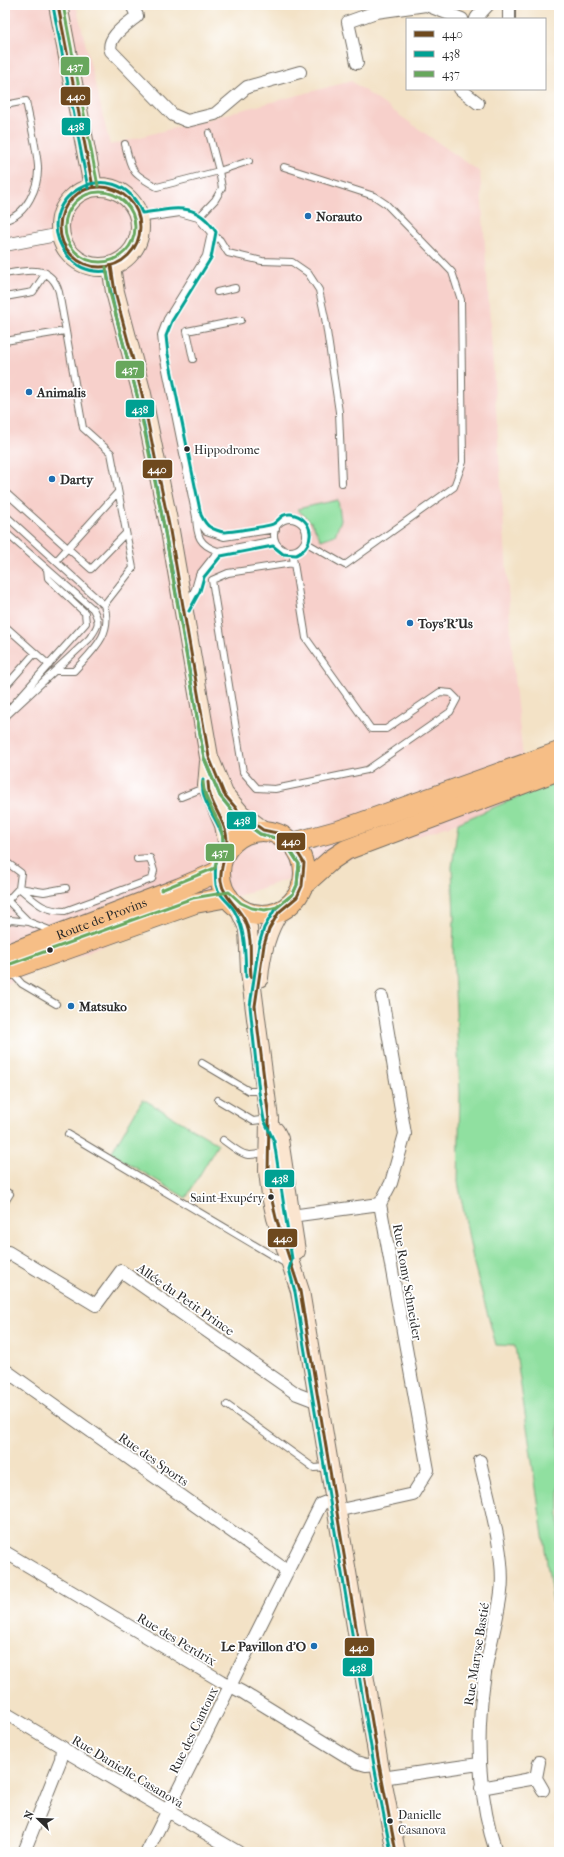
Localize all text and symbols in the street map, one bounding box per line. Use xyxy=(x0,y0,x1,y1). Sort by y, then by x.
legend xyxy=(406,18,546,90)
text: 440 xyxy=(442,27,463,41)
text: 438 xyxy=(442,47,460,61)
line badge: 437 xyxy=(60,56,90,76)
text: 437 xyxy=(66,60,84,73)
text: 437 xyxy=(442,67,460,81)
line badge: 440 xyxy=(60,86,91,106)
text: 440 xyxy=(65,90,86,103)
line badge: 438 xyxy=(61,117,91,136)
text: 438 xyxy=(67,120,85,133)
place label: Norauto xyxy=(316,209,363,224)
marker: Norauto xyxy=(303,211,313,221)
line badge: 437 xyxy=(115,360,145,379)
text: 437 xyxy=(121,363,139,376)
place label: Animalis xyxy=(36,385,86,400)
marker: Animalis xyxy=(24,387,34,397)
line badge: 438 xyxy=(125,399,155,418)
text: 438 xyxy=(131,403,149,416)
place label: Hippodrome xyxy=(194,443,260,457)
marker: Hippodrome xyxy=(182,444,192,454)
line badge: 440 xyxy=(142,459,173,479)
text: 440 xyxy=(146,463,167,476)
place label: Darty xyxy=(60,472,94,488)
marker: Darty xyxy=(47,474,57,484)
place label: Toys'R'Us xyxy=(417,616,473,632)
marker: Toys'R'Us xyxy=(405,618,415,628)
line badge: 438 xyxy=(226,811,257,830)
text: 438 xyxy=(233,814,251,827)
line badge: 440 xyxy=(276,832,306,851)
text: 440 xyxy=(280,835,301,848)
line badge: 437 xyxy=(205,843,235,862)
text: 437 xyxy=(211,846,229,859)
street label: Route de Provins xyxy=(54,894,149,943)
unlabelled marker xyxy=(45,945,55,955)
place label: Matsuko xyxy=(78,999,127,1014)
marker: Matsuko xyxy=(66,1001,76,1011)
line badge: 438 xyxy=(264,1169,295,1188)
text: 438 xyxy=(271,1172,289,1185)
place label: Saint-Exupéry xyxy=(190,1191,265,1205)
marker: Saint-Exupéry xyxy=(266,1192,276,1202)
street label: Rue Romy Schneider xyxy=(390,1223,425,1342)
line badge: 440 xyxy=(267,1228,298,1248)
text: 440 xyxy=(272,1232,293,1245)
street label: Allée du Petit Prince xyxy=(133,1260,238,1339)
street label: Rue des Sports xyxy=(116,1430,192,1489)
street label: Rue Maryse Bastié xyxy=(461,1601,492,1707)
street label: Rue des Perdrix xyxy=(135,1610,219,1669)
line badge: 440 xyxy=(344,1637,375,1657)
place label: Le Pavillon d'O xyxy=(221,1639,306,1654)
marker: Le Pavillon d'O xyxy=(309,1641,319,1651)
text: 440 xyxy=(348,1641,369,1654)
line badge: 438 xyxy=(342,1657,373,1677)
text: 438 xyxy=(349,1661,367,1674)
street label: Rue des Cantoux xyxy=(166,1684,221,1776)
street label: Rue Danielle Casanova xyxy=(69,1732,187,1811)
north arrow xyxy=(18,1799,58,1839)
text: N xyxy=(22,1808,37,1822)
place label: Danielle Casanova xyxy=(398,1808,446,1837)
marker: Danielle Casanova xyxy=(385,1816,395,1826)

